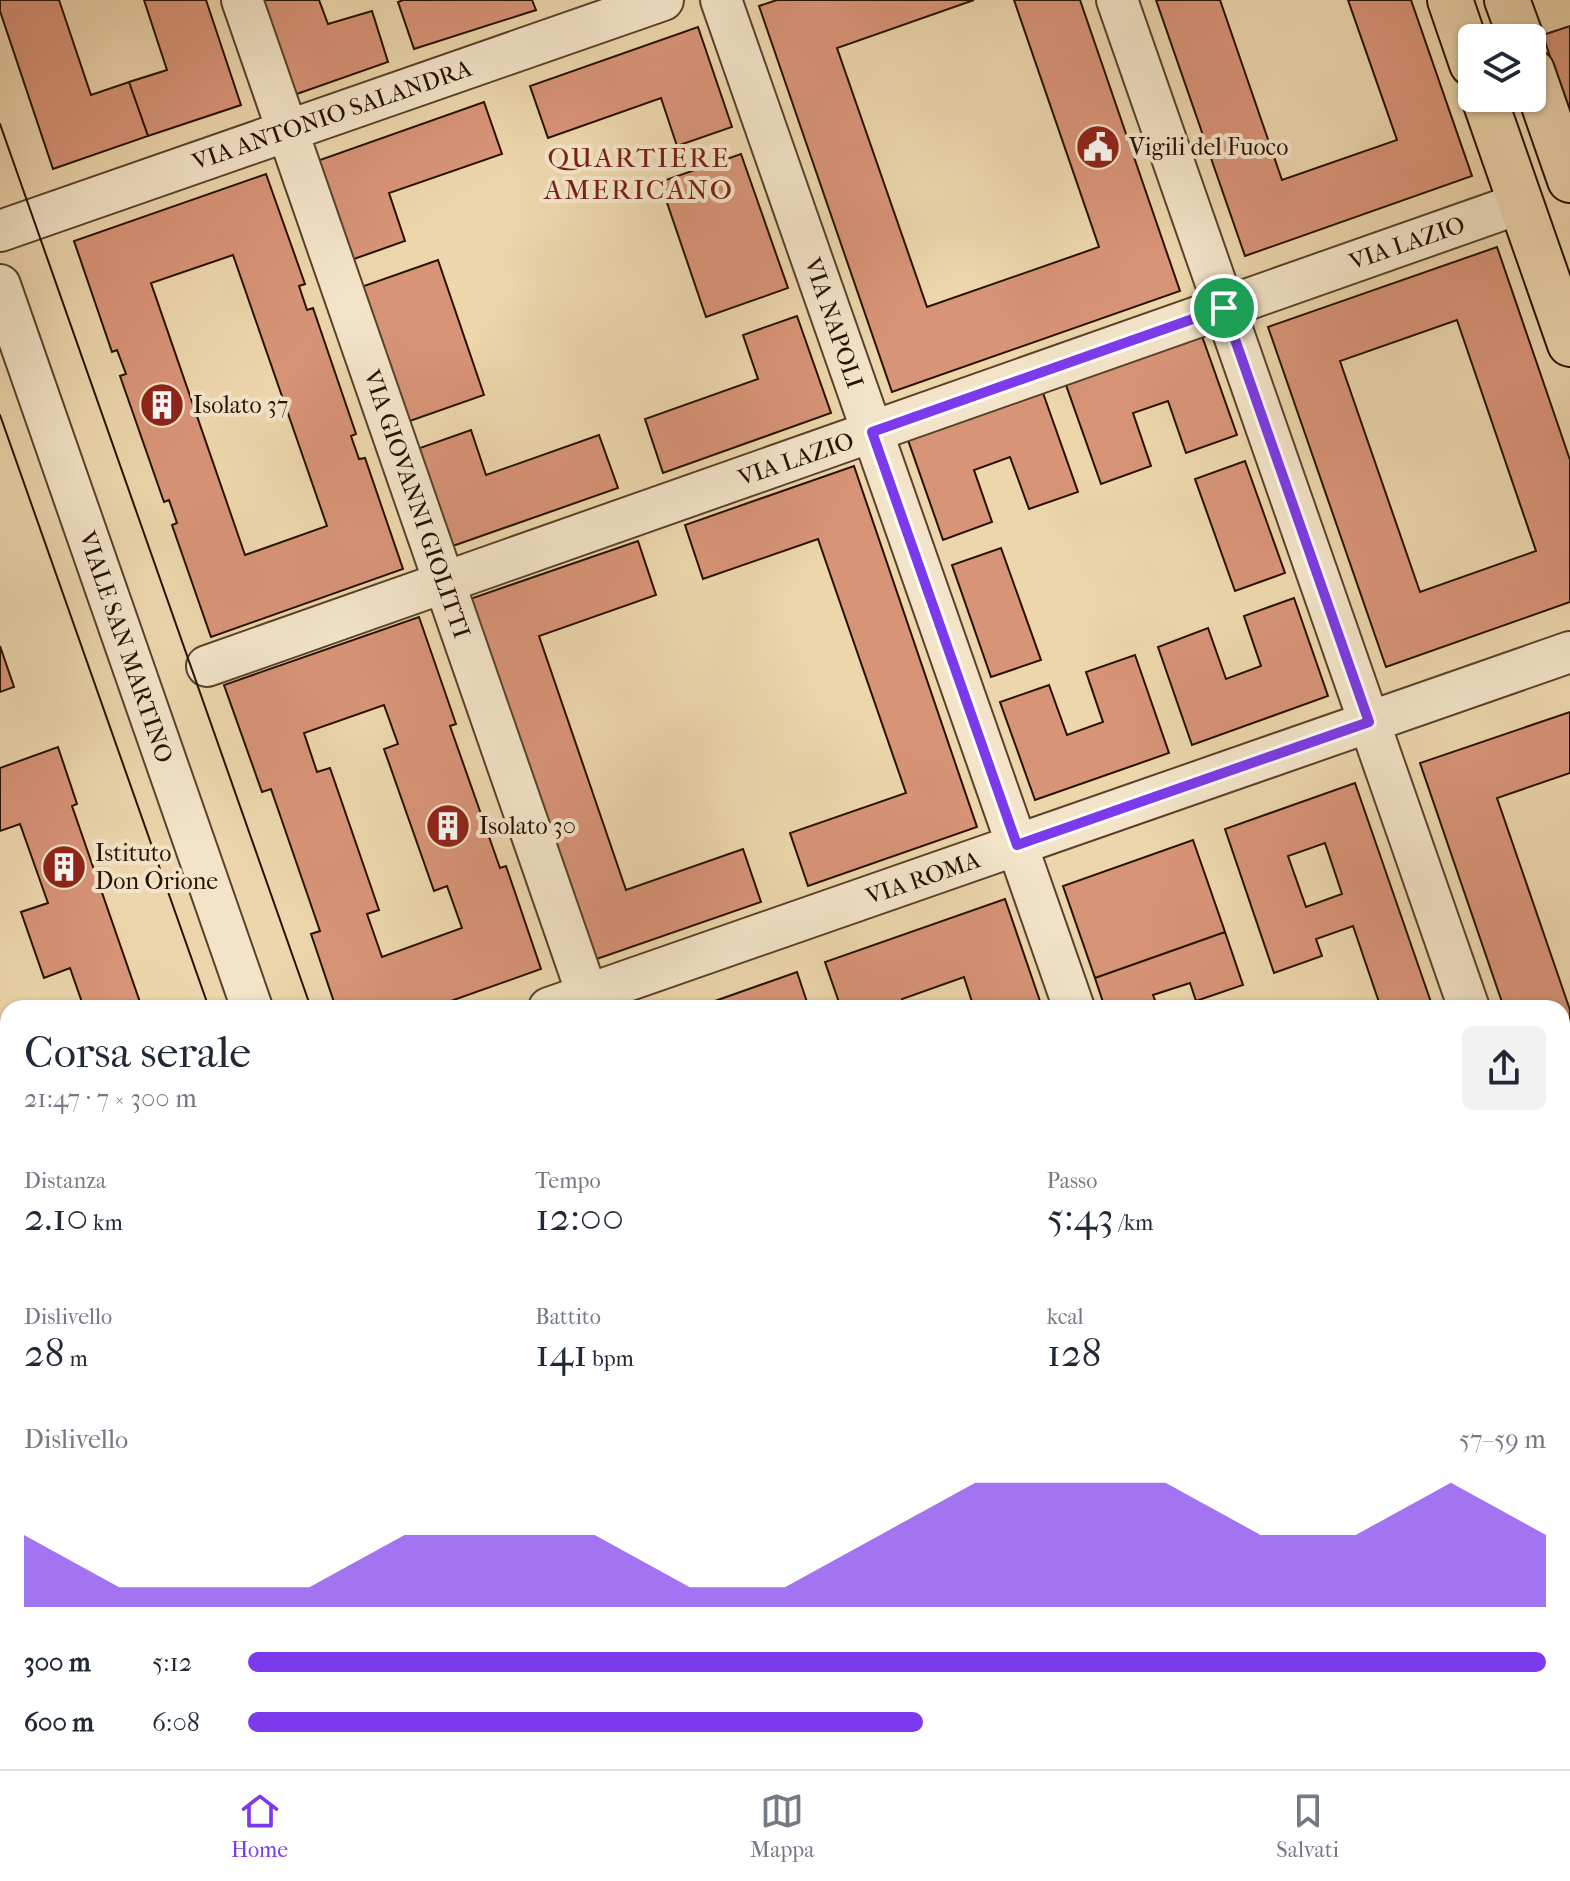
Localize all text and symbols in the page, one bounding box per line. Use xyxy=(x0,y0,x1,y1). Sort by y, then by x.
map controls xyxy=(1458,24,1546,112)
button: layers xyxy=(1458,24,1546,112)
street label: VIA ANTONIO SALANDRA xyxy=(188,54,476,176)
public building icon: Vigili del Fuoco xyxy=(1074,123,1122,171)
place label: Vigili del Fuoco xyxy=(1128,133,1288,161)
district label: QUARTIERE AMERICANO xyxy=(543,141,734,206)
street label: VIA LAZIO xyxy=(1345,210,1469,276)
street label: VIA NAPOLI xyxy=(798,253,869,392)
pin xyxy=(1190,274,1258,342)
icon: arrive xyxy=(1202,286,1246,330)
street label: VIA GIOVANNI GIOLITTI xyxy=(358,365,476,642)
building icon: Isolato 37 xyxy=(138,381,186,429)
place label: Isolato 37 xyxy=(193,391,288,419)
street label: VIA LAZIO xyxy=(734,426,858,492)
street label: VIALE SAN MARTINO xyxy=(73,527,179,766)
building icon: Isolato 30 xyxy=(424,802,472,850)
place label: Isolato 30 xyxy=(479,812,576,840)
place label: Istituto Don Orione xyxy=(95,839,218,895)
building icon: Istituto Don Orione xyxy=(40,843,88,891)
street label: VIA ROMA xyxy=(861,845,984,911)
button: share xyxy=(1462,1026,1546,1110)
text: Corsa serale xyxy=(24,1027,251,1078)
text: 21:47 · 7 × 300 m xyxy=(24,1083,197,1114)
text: Distanza xyxy=(24,1168,106,1194)
text: Tempo xyxy=(535,1168,601,1194)
text: Passo xyxy=(1047,1168,1097,1194)
text: 2.10 xyxy=(24,1194,88,1240)
text: 12:00 xyxy=(535,1194,624,1240)
text: 5:43 xyxy=(1047,1194,1114,1240)
text: km xyxy=(88,1210,123,1236)
text: /km xyxy=(1114,1210,1153,1236)
text: Dislivello xyxy=(24,1304,112,1330)
text: Battito xyxy=(535,1304,601,1330)
text: kcal xyxy=(1047,1304,1084,1330)
text: 28 xyxy=(24,1330,65,1376)
text: 141 xyxy=(535,1330,588,1376)
text: 128 xyxy=(1047,1330,1102,1376)
text: m xyxy=(65,1346,88,1372)
text: bpm xyxy=(588,1346,634,1372)
text: Dislivello xyxy=(24,1424,128,1455)
text: 57–59 m xyxy=(1459,1424,1546,1455)
text: 300 m xyxy=(24,1647,91,1678)
text: 5:12 xyxy=(152,1647,192,1678)
text: 600 m xyxy=(24,1707,94,1738)
text: 6:08 xyxy=(152,1707,200,1738)
tab: Home xyxy=(231,1789,288,1863)
tab: Mappa xyxy=(750,1789,814,1863)
tab: Salvati xyxy=(1276,1789,1339,1863)

